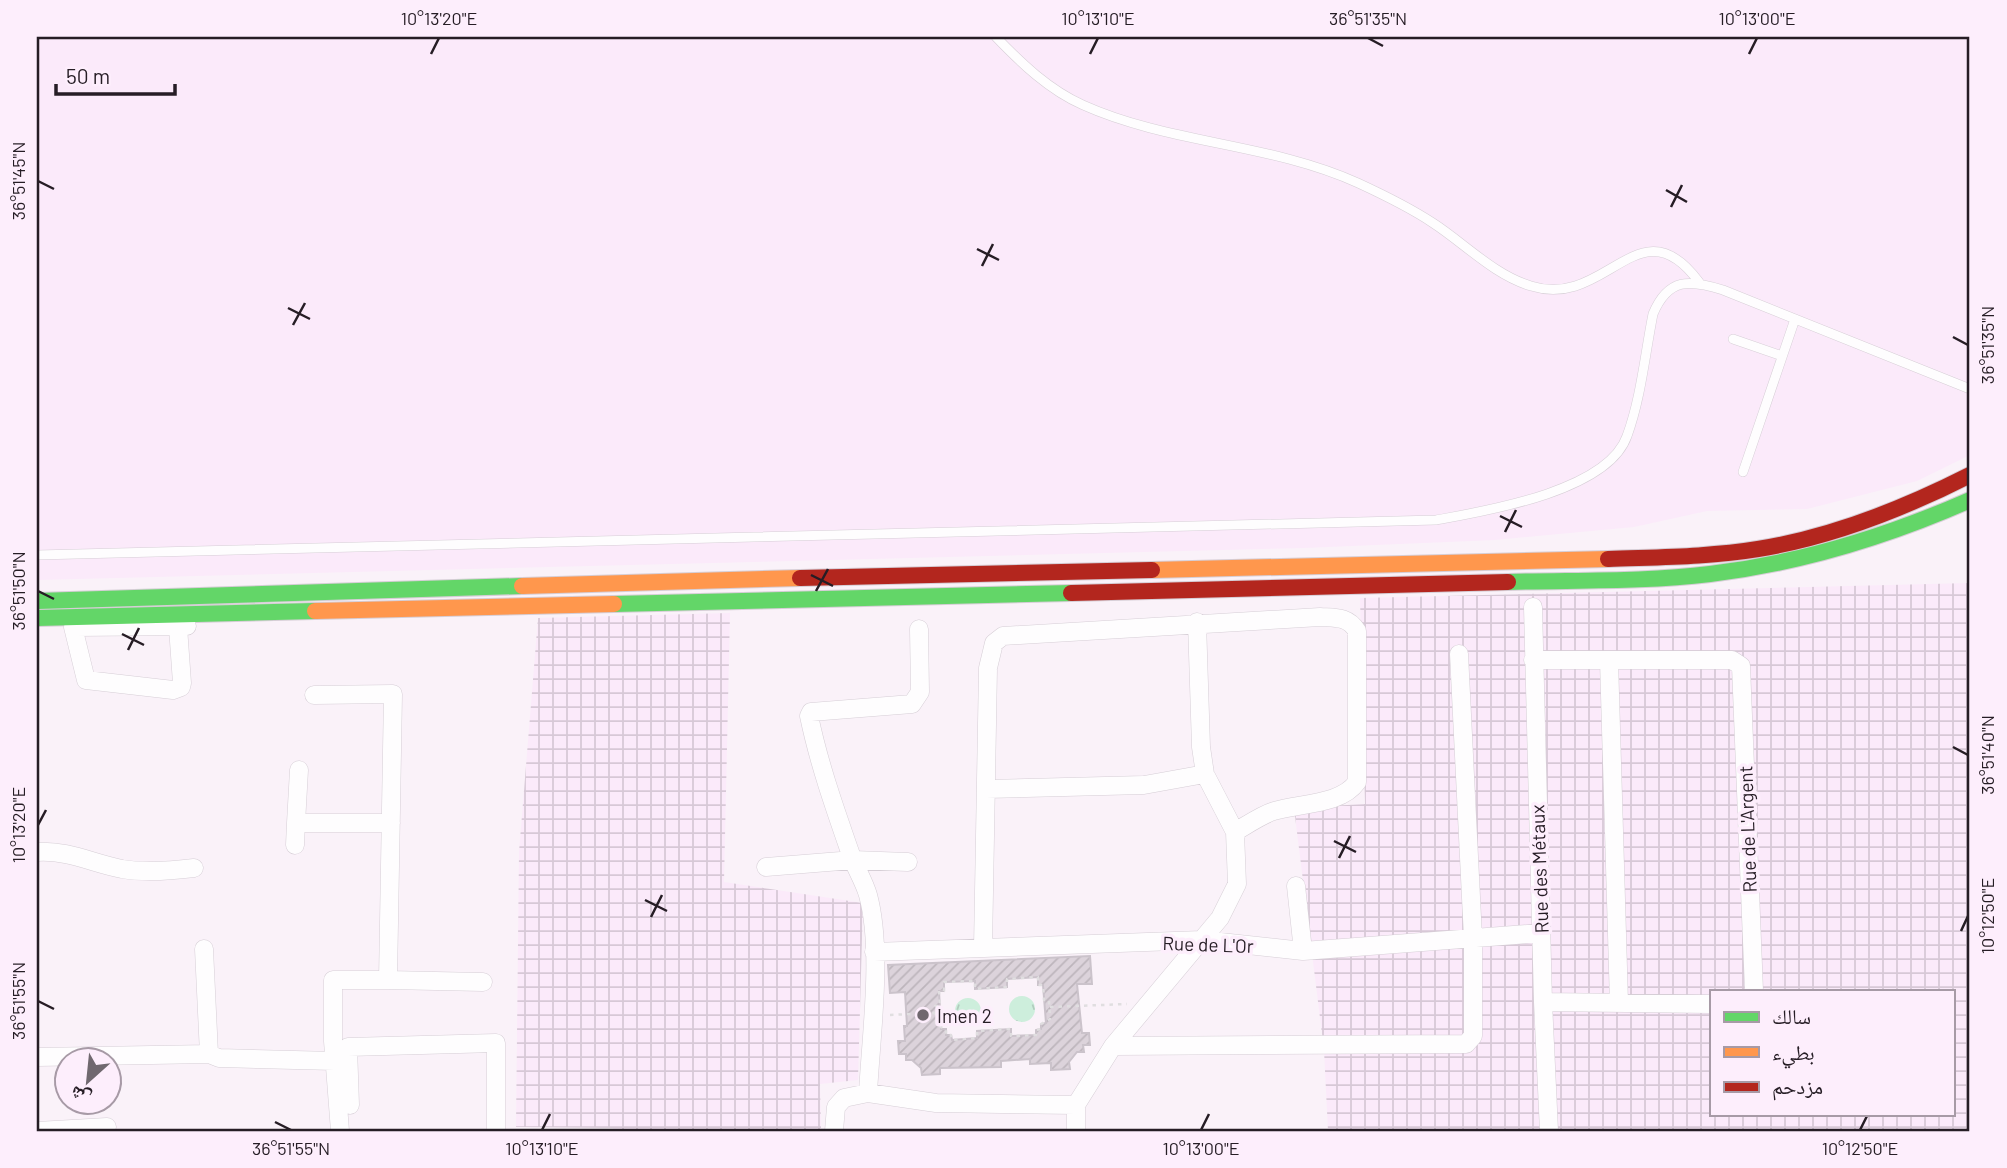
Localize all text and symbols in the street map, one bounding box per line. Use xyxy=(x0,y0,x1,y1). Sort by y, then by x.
text: 10°13'20"E xyxy=(401,7,477,29)
text: 10°13'10"E xyxy=(1061,7,1135,29)
text: 36°51'35"N xyxy=(1329,7,1407,29)
text: 10°13'00"E xyxy=(1718,7,1796,29)
scale bar xyxy=(56,52,175,96)
text: 50 m xyxy=(66,63,110,88)
text: 36°51'45"N xyxy=(7,142,29,220)
text: 36°51'35"N xyxy=(1976,306,1998,384)
text: 36°51'50"N xyxy=(7,551,29,631)
text: 36°51'40"N xyxy=(1976,715,1998,795)
street label: Rue de L'Argent xyxy=(1733,765,1761,893)
text: 10°13'20"E xyxy=(7,787,29,863)
street label: Rue des Métaux xyxy=(1525,804,1553,934)
text: 10°12'50"E xyxy=(1976,878,1998,954)
street label: Rue de L'Or xyxy=(1162,931,1254,957)
text: 36°51'55"N xyxy=(7,962,29,1040)
legend xyxy=(1710,990,1954,1116)
text: سالك xyxy=(1772,1003,1811,1028)
place label: Imen 2 xyxy=(937,1004,992,1027)
marker: Imen 2 xyxy=(915,1007,931,1023)
text: بطيء xyxy=(1772,1039,1815,1069)
north arrow xyxy=(52,1046,122,1116)
text: مزدحم xyxy=(1772,1073,1823,1101)
text: ش xyxy=(66,1081,95,1111)
text: 36°51'55"N xyxy=(252,1137,330,1159)
text: 10°13'10"E xyxy=(505,1137,579,1159)
text: 10°13'00"E xyxy=(1162,1137,1240,1159)
text: 10°12'50"E xyxy=(1822,1137,1898,1159)

